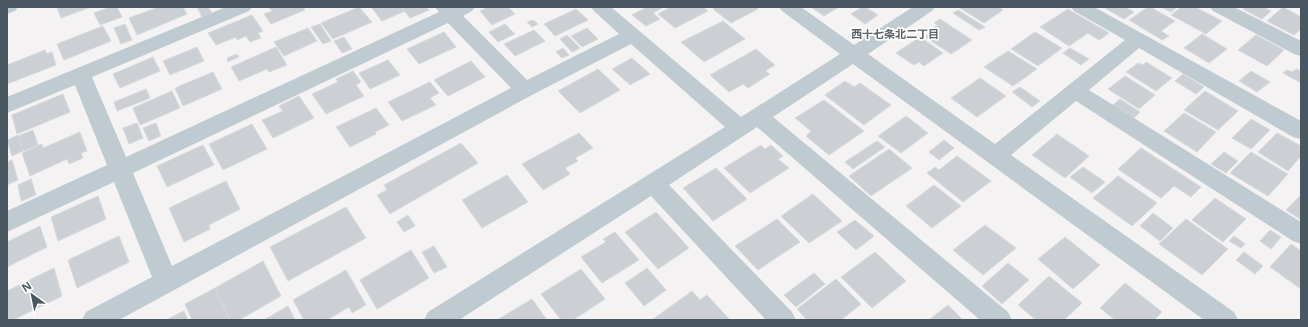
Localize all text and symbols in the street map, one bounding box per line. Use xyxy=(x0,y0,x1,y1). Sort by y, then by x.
district label: 西十七条北二丁目 xyxy=(851,26,939,41)
north arrow xyxy=(12,275,52,315)
text: N xyxy=(18,277,34,295)

